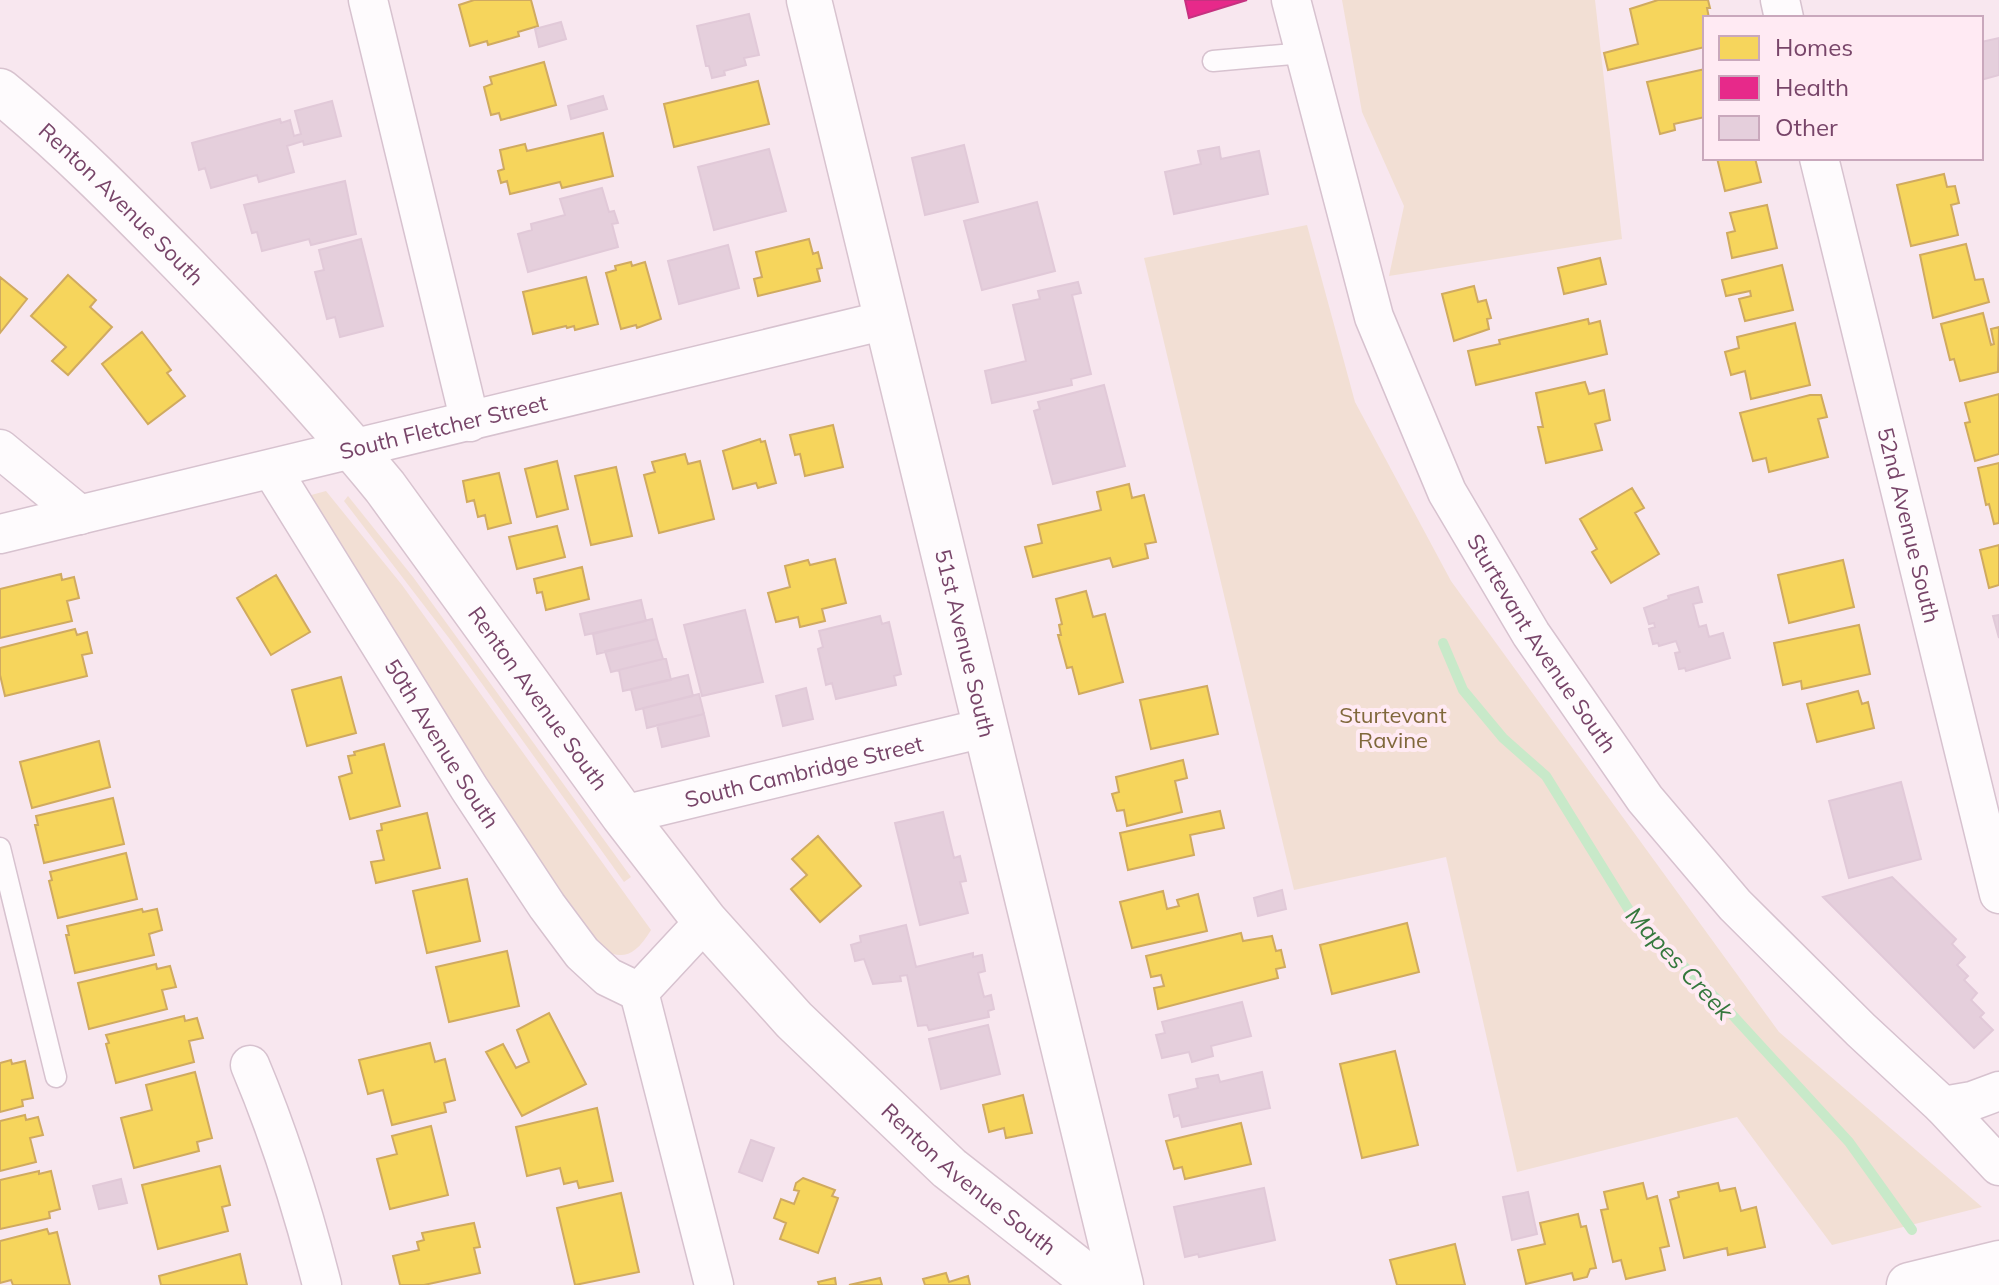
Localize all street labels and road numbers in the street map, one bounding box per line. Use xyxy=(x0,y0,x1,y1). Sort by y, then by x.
street label: Renton Avenue South xyxy=(33,117,210,291)
street label: South Fletcher Street xyxy=(336,388,550,466)
street label: 52nd Avenue South xyxy=(1871,425,1946,626)
street label: Sturtevant Avenue South xyxy=(1461,529,1623,758)
street label: 51st Avenue South xyxy=(929,546,1002,740)
street label: Renton Avenue South xyxy=(462,601,614,796)
street label: 50th Avenue South xyxy=(378,654,506,834)
street label: South Cambridge Street xyxy=(682,729,926,814)
street label: Renton Avenue South xyxy=(876,1097,1062,1261)

